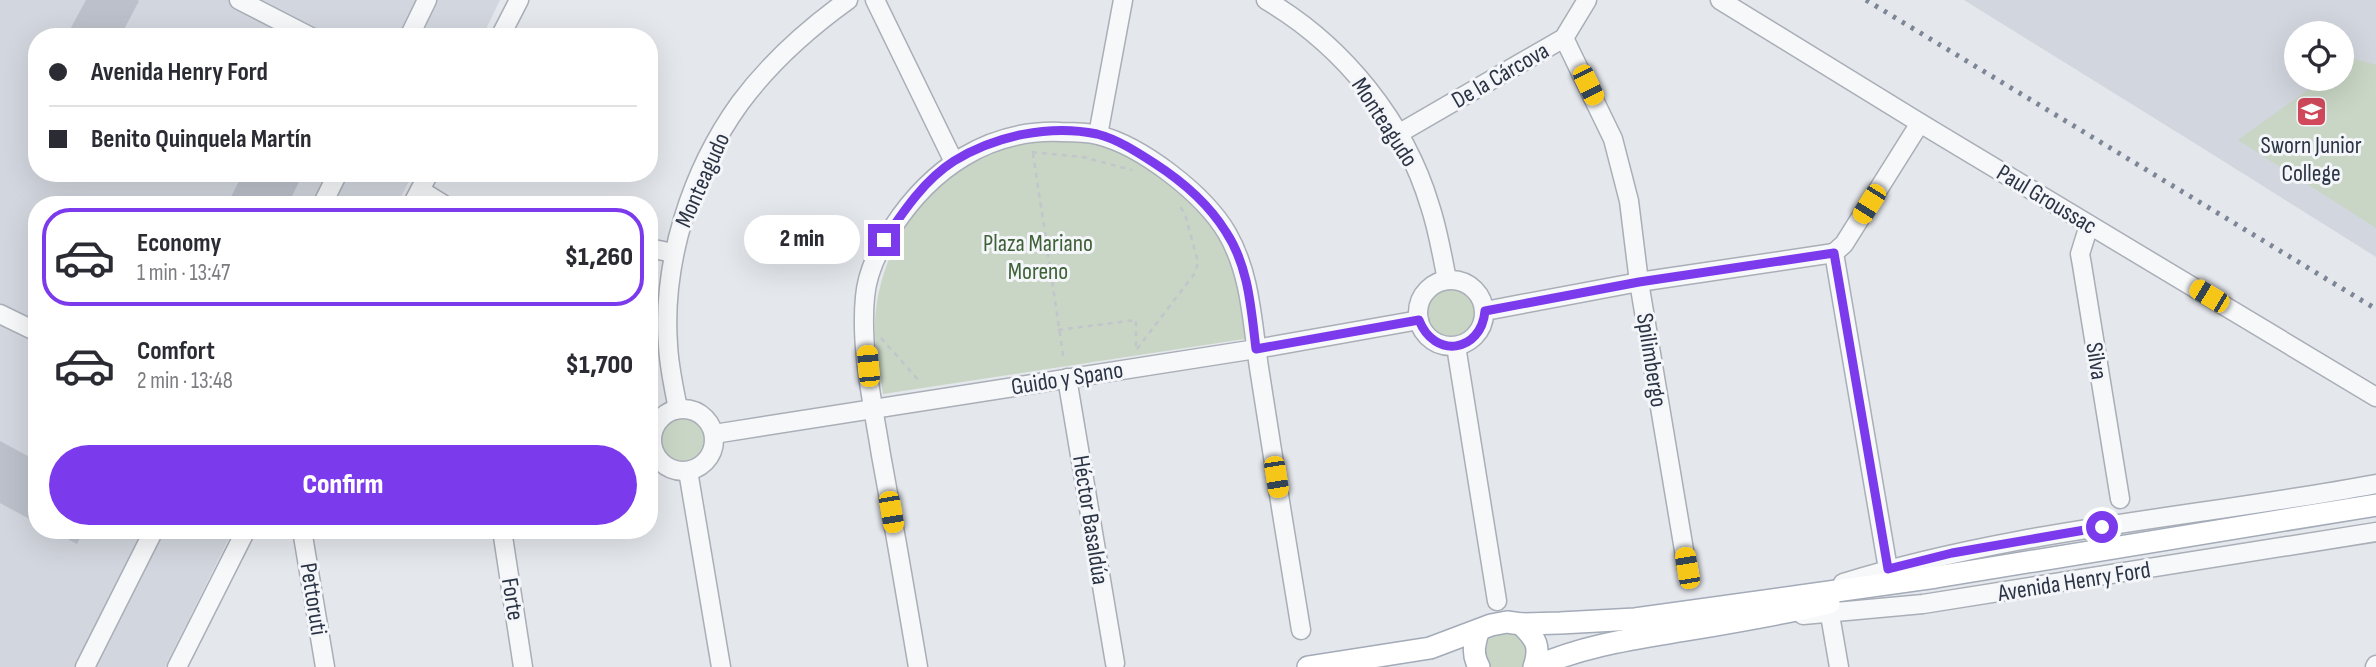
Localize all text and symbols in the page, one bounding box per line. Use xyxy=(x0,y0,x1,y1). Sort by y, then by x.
map controls xyxy=(2284,21,2354,91)
button: locate xyxy=(2284,21,2354,91)
street label: De la Cárcova xyxy=(1447,36,1554,115)
text: Avenida Henry Ford xyxy=(91,57,268,88)
car xyxy=(1570,62,1607,108)
street label: Monteagudo xyxy=(1345,72,1424,172)
school or university icon: Sworn Junior College xyxy=(2294,94,2328,128)
text: Benito Quinquela Martín xyxy=(91,124,312,155)
street label: Monteagudo xyxy=(669,129,736,232)
place label: Sworn Junior College xyxy=(2260,131,2362,188)
street label: Paul Groussac xyxy=(1991,158,2102,241)
car xyxy=(1849,181,1890,227)
callout: 2 min xyxy=(744,216,860,264)
route end xyxy=(868,224,900,256)
text: 2 min xyxy=(780,225,824,253)
icon: car xyxy=(53,226,116,289)
text: Economy xyxy=(137,228,221,259)
park label: Plaza Mariano Moreno xyxy=(983,229,1093,286)
text: $1,260 xyxy=(565,242,633,273)
text: 1 min · 13:47 xyxy=(137,259,230,287)
car xyxy=(2186,276,2233,316)
street label: Spilimbergo xyxy=(1630,311,1673,409)
icon: car xyxy=(53,334,116,397)
text: Comfort xyxy=(137,336,215,367)
street label: Silva xyxy=(2079,340,2114,382)
car xyxy=(856,344,881,388)
text: $1,700 xyxy=(566,350,633,381)
street label: Guido y Spano xyxy=(1009,355,1125,402)
text: 2 min · 13:48 xyxy=(137,367,233,395)
button: Confirm xyxy=(49,445,637,525)
street label: Héctor Basaldúa xyxy=(1066,453,1115,587)
car xyxy=(1263,455,1290,499)
car xyxy=(878,489,905,535)
route start xyxy=(2086,511,2118,543)
car xyxy=(1674,545,1701,591)
street label: Avenida Henry Ford xyxy=(1995,555,2152,608)
street label: Pettoruti xyxy=(293,561,334,637)
street label: Forte xyxy=(495,576,530,622)

